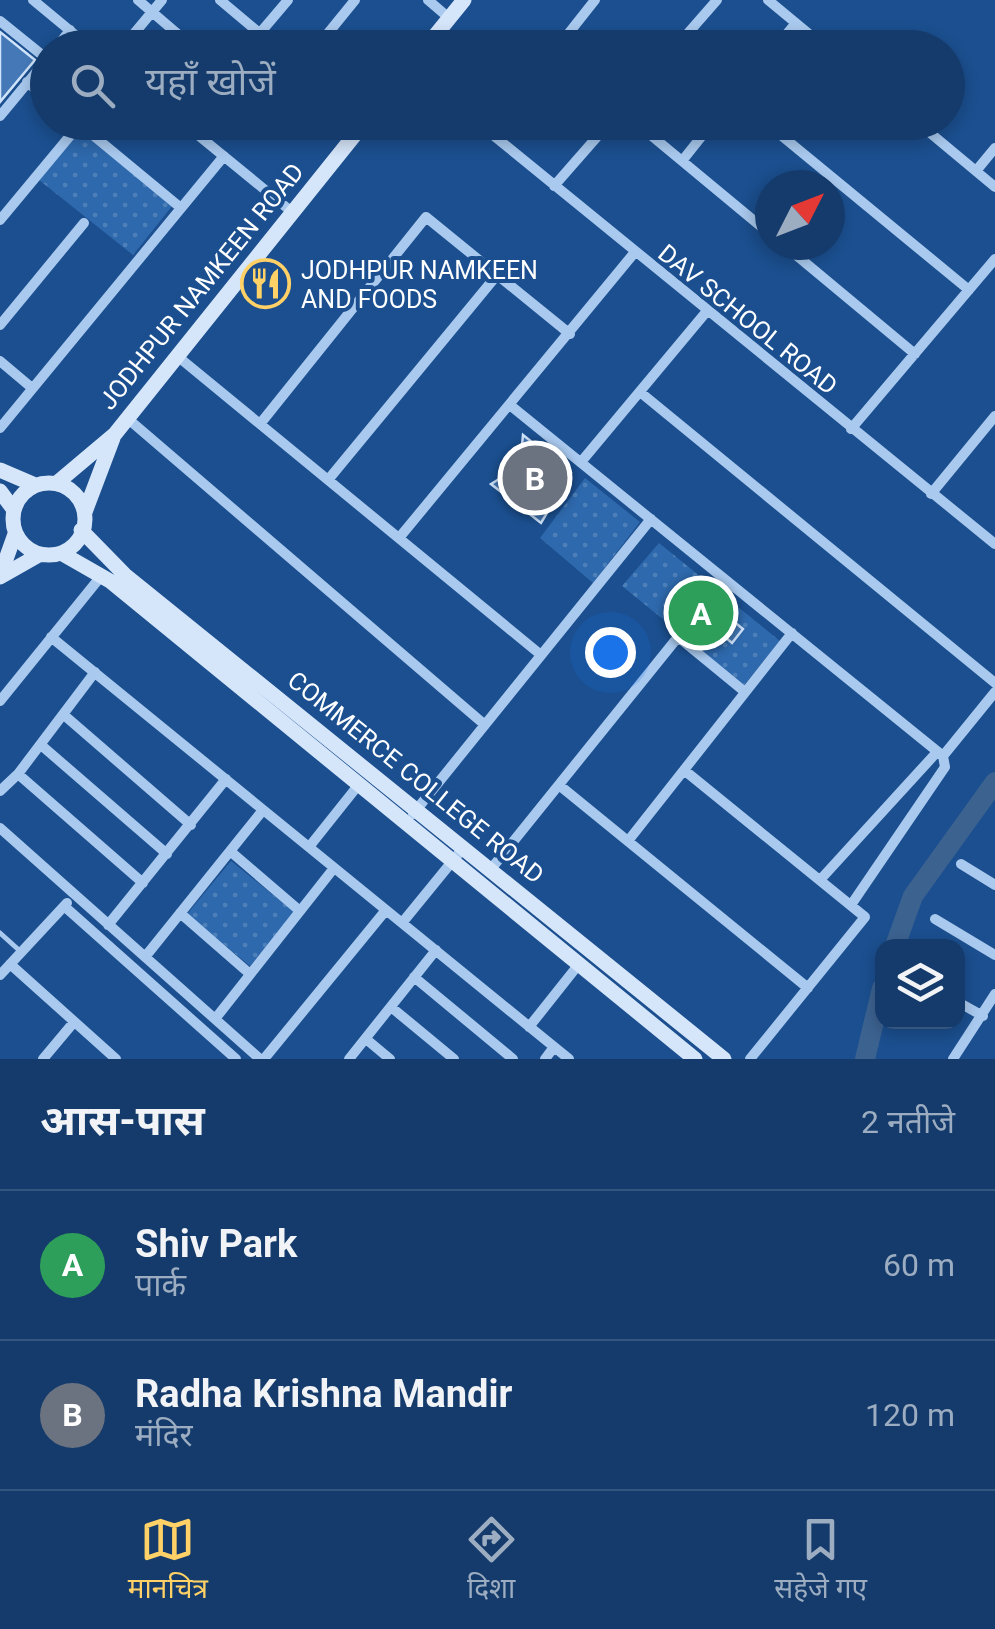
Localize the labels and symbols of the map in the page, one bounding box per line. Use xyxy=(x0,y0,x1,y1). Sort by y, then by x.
street label: JODHPUR NAMKEEN ROAD xyxy=(93,157,310,415)
north arrow xyxy=(755,170,845,260)
street label: DAV SCHOOL ROAD xyxy=(652,238,843,400)
place label: JODHPUR NAMKEEN AND FOODS xyxy=(301,256,538,314)
restaurant icon: JODHPUR NAMKEEN AND FOODS xyxy=(240,258,292,310)
pin: B xyxy=(502,440,568,516)
pin: A xyxy=(668,576,734,650)
your location xyxy=(585,627,636,678)
street label: COMMERCE COLLEGE ROAD xyxy=(282,665,549,890)

